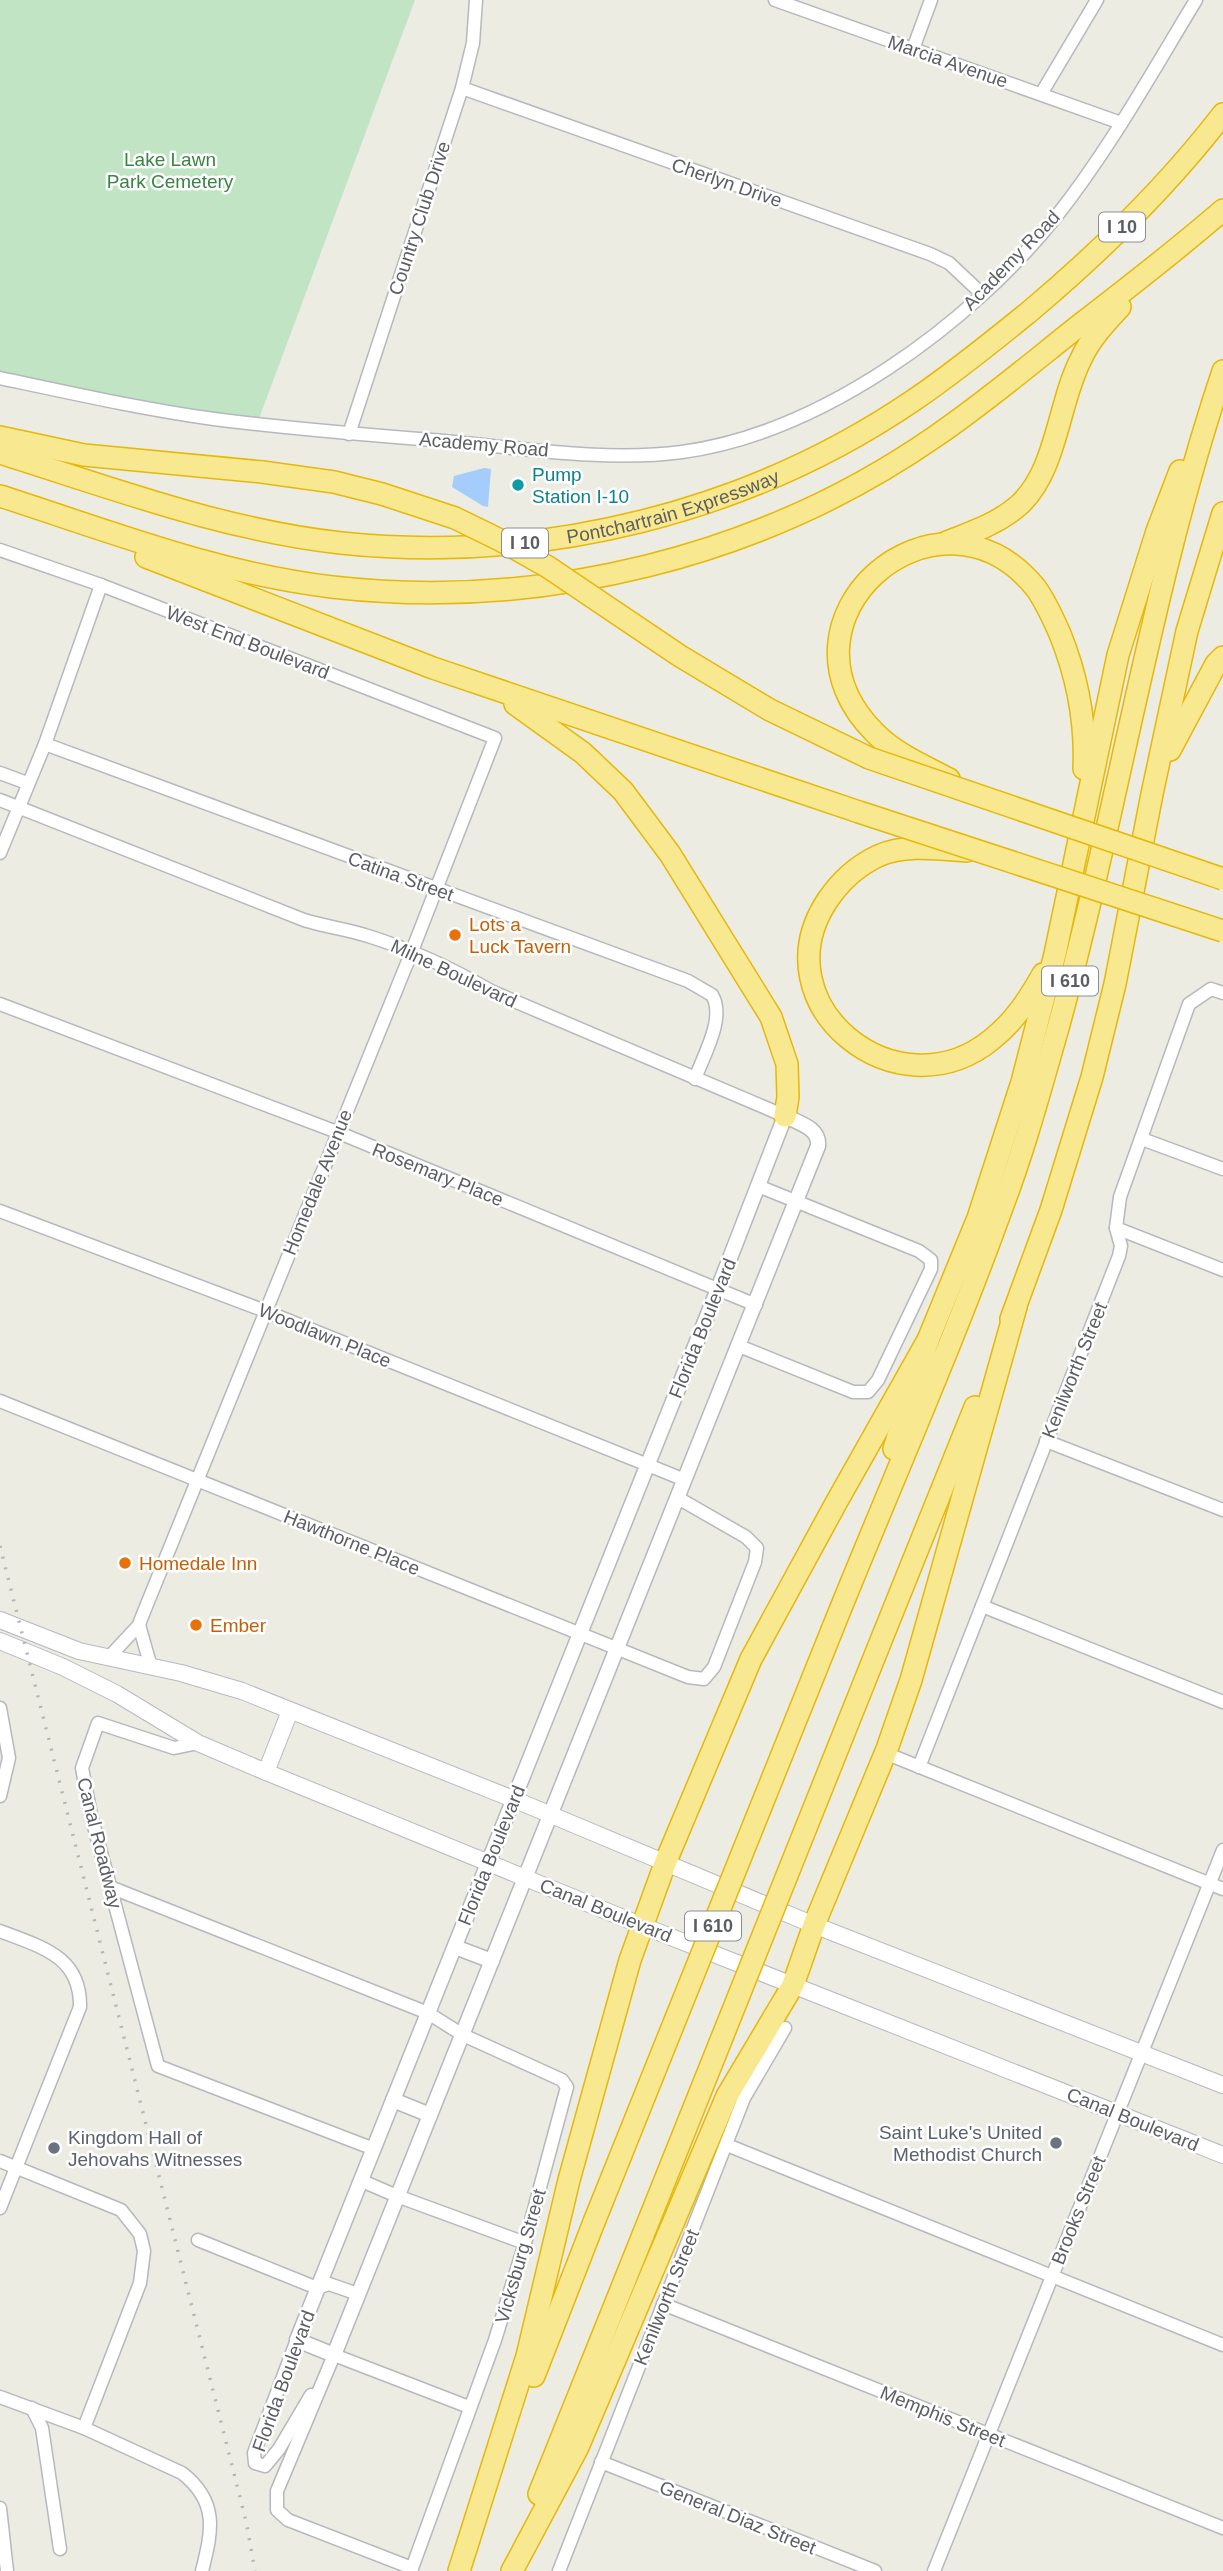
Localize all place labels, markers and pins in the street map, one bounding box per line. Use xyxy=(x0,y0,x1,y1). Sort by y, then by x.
place label: Pump Station I-10 xyxy=(532,464,629,507)
marker: Pump Station I-10 xyxy=(510,477,526,493)
place label: Lots a Luck Tavern xyxy=(469,914,571,957)
marker: Lots a Luck Tavern xyxy=(447,927,463,943)
place label: Homedale Inn xyxy=(139,1553,257,1574)
marker: Homedale Inn xyxy=(117,1555,133,1571)
place label: Ember xyxy=(210,1615,267,1636)
marker: Ember xyxy=(188,1617,204,1633)
place label: Saint Luke's United Methodist Church xyxy=(879,2122,1042,2165)
place label: Kingdom Hall of Jehovahs Witnesses xyxy=(68,2127,242,2170)
marker: Saint Luke's United Methodist Church xyxy=(1048,2135,1064,2151)
marker: Kingdom Hall of Jehovahs Witnesses xyxy=(46,2140,62,2156)

